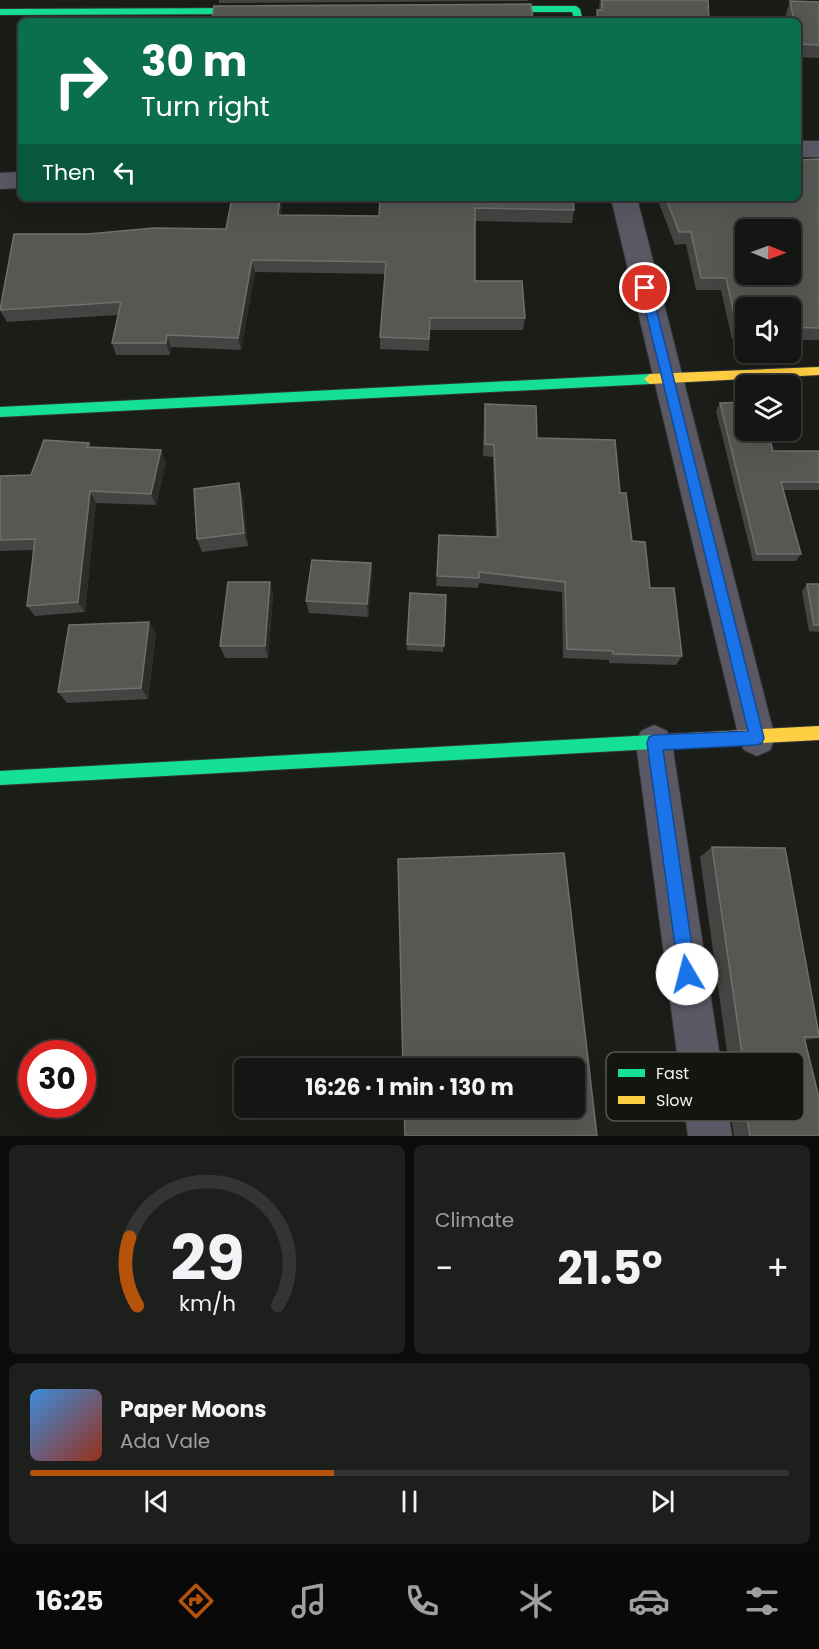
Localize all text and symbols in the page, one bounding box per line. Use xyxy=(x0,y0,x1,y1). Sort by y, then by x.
text: 30 m xyxy=(141,32,247,91)
icon: right xyxy=(42,42,120,120)
text: Turn right xyxy=(141,88,270,125)
icon: left xyxy=(108,156,141,189)
text: Then xyxy=(42,157,96,188)
north arrow xyxy=(735,219,801,285)
map controls xyxy=(735,219,801,441)
pin xyxy=(619,262,670,313)
icon: arrive xyxy=(628,271,661,304)
button: sound xyxy=(735,297,801,363)
button: layers xyxy=(735,375,801,441)
position arrow xyxy=(655,942,719,1006)
speed limit sign: 30 xyxy=(18,1040,96,1118)
legend xyxy=(606,1052,804,1121)
text: Fast xyxy=(656,1062,689,1085)
text: 16:26 · 1 min · 130 m xyxy=(305,1072,514,1103)
text: Slow xyxy=(656,1089,693,1112)
text: Climate xyxy=(435,1206,514,1234)
text: 29 xyxy=(170,1214,244,1302)
text: 21.5° xyxy=(557,1237,663,1300)
text: − xyxy=(435,1245,453,1292)
text: + xyxy=(766,1245,789,1292)
text: km/h xyxy=(178,1289,236,1320)
text: Paper Moons xyxy=(120,1394,267,1425)
text: Ada Vale xyxy=(120,1427,210,1455)
icon: previous xyxy=(140,1485,173,1518)
icon: pause xyxy=(393,1485,426,1518)
icon: next xyxy=(646,1485,679,1518)
icon: directions xyxy=(175,1580,217,1622)
icon: music xyxy=(288,1580,330,1622)
icon: phone xyxy=(401,1580,443,1622)
icon: climate xyxy=(515,1580,557,1622)
icon: car xyxy=(628,1580,670,1622)
icon: filters xyxy=(741,1580,783,1622)
text: 16:25 xyxy=(36,1582,104,1619)

